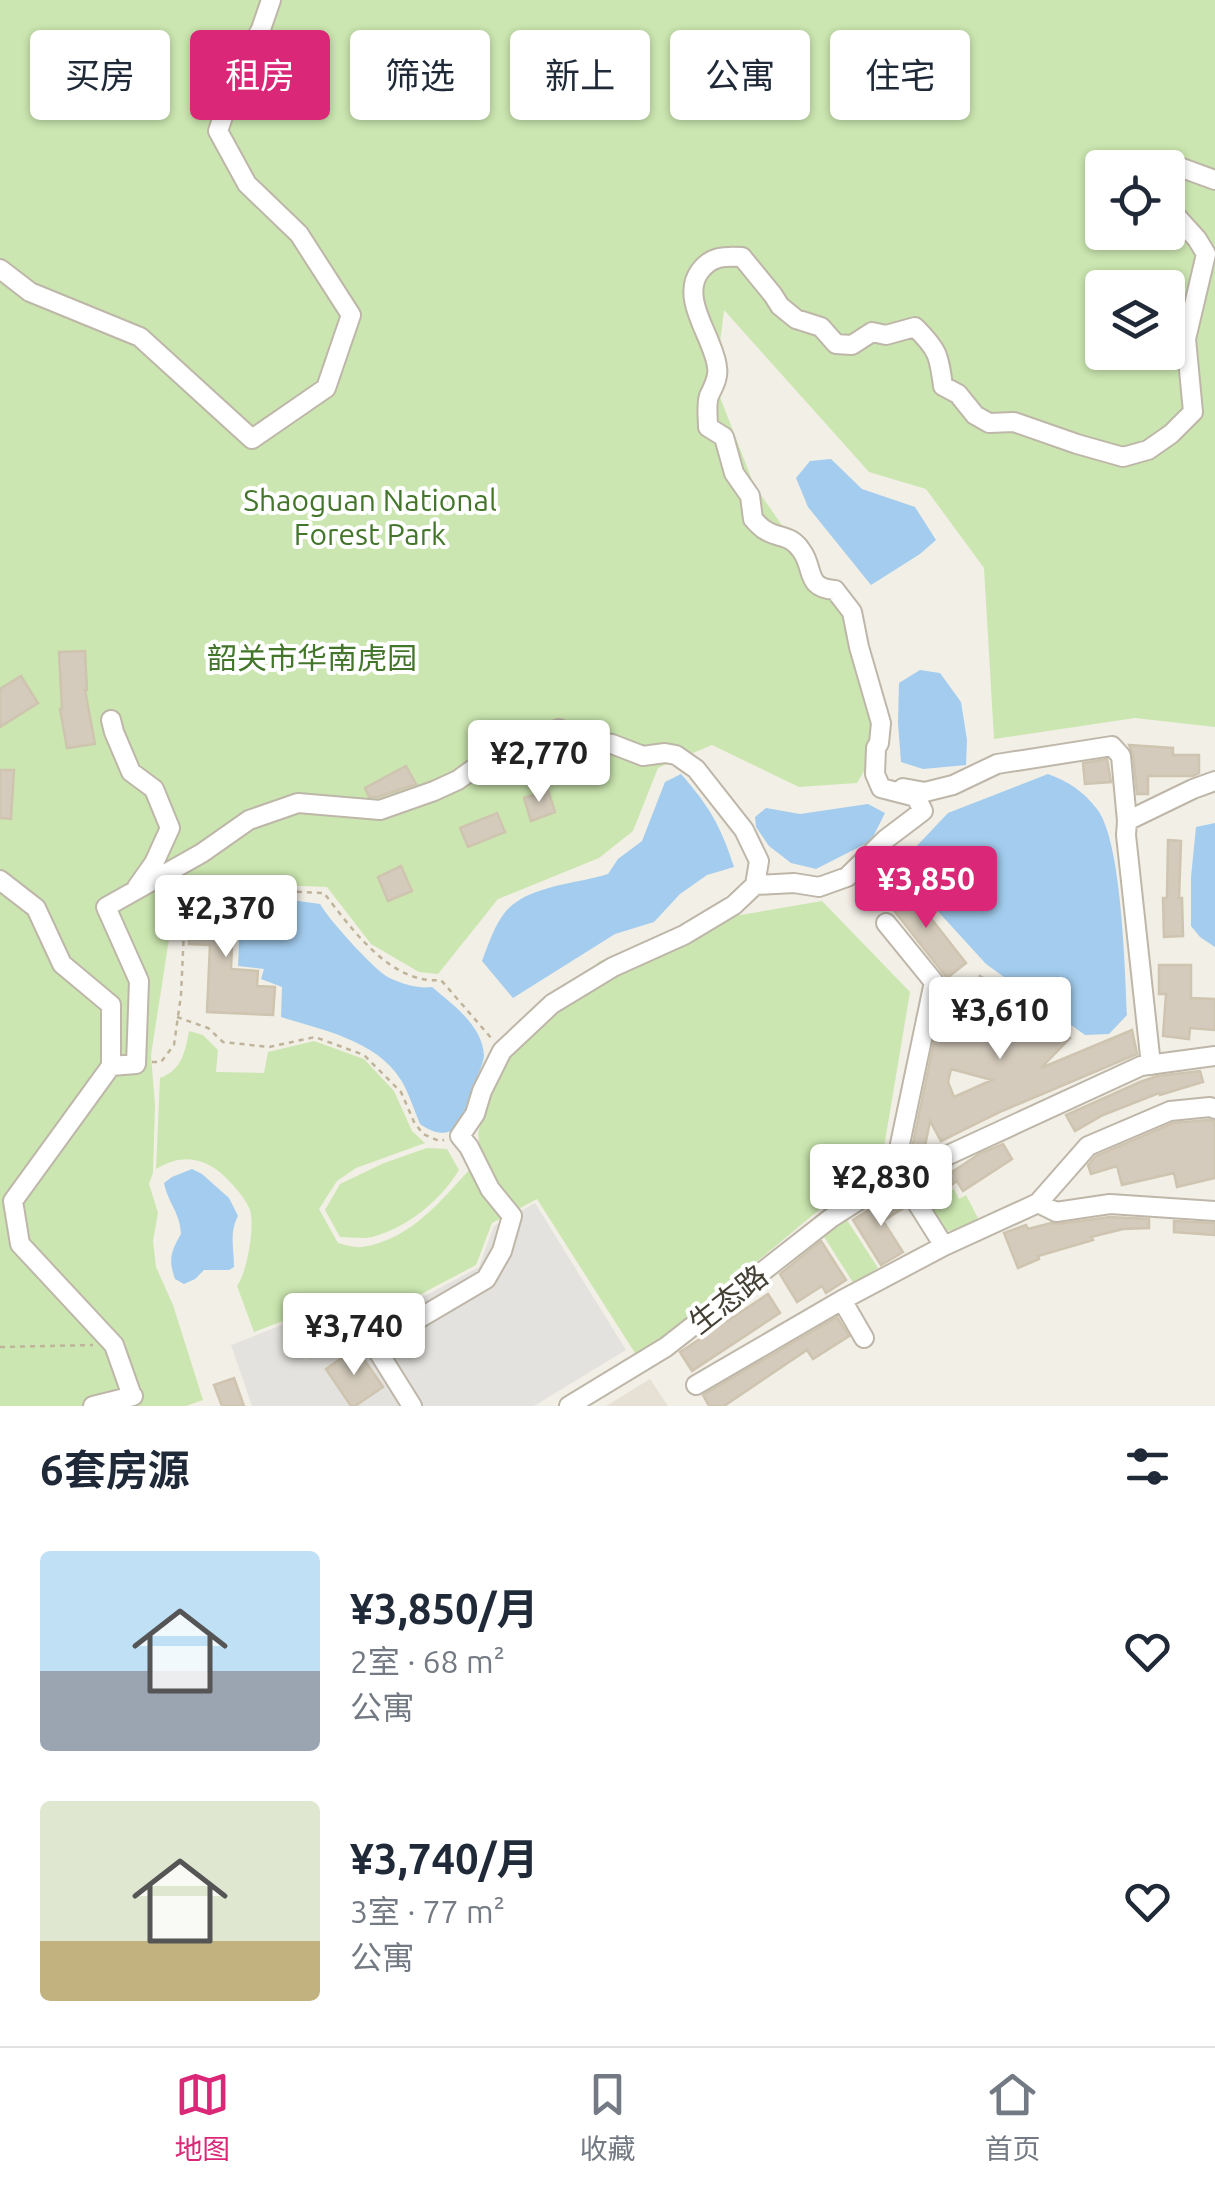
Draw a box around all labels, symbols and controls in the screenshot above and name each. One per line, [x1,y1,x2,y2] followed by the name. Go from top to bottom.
[30,30,170,120] chip: 买房
[190,30,330,120] chip: 租房
[350,30,490,120] chip: 筛选
[510,30,650,120] chip: 新上
[670,30,810,120] chip: 公寓
[830,30,970,120] chip: 住宅
[1085,150,1185,370] map controls
[1085,150,1185,250] button: locate
[1085,270,1185,370] button: layers
[243,483,497,551] park label: Shaoguan National Forest Park
[207,641,417,675] park label: 韶关市华南虎园
[458,720,620,805] pin: ¥2,770
[490,734,588,770] text: ¥2,770
[845,846,1007,931] pin: ¥3,850
[877,860,975,896] text: ¥3,850
[145,875,307,960] pin: ¥2,370
[177,889,275,925] text: ¥2,370
[919,977,1081,1062] pin: ¥3,610
[951,991,1049,1027] text: ¥3,610
[800,1144,962,1229] pin: ¥2,830
[832,1158,930,1194] text: ¥2,830
[682,1258,774,1340] street label: 生态路
[273,1293,435,1378] pin: ¥3,740
[305,1307,403,1343] text: ¥3,740
[1120,1439,1175,1494] icon: filters
[40,1446,190,1493] text: 6套房源
[350,1585,538,1632] text: ¥3,850/月
[120,1591,240,1711] icon: home
[1120,1624,1175,1679] icon: heart
[350,1643,505,1679] text: 2室 · 68 m²
[350,1689,414,1725] text: 公寓
[350,1835,538,1882] text: ¥3,740/月
[120,1841,240,1961] icon: home
[1120,1874,1175,1929] icon: heart
[350,1893,505,1929] text: 3室 · 77 m²
[350,1939,414,1975] text: 公寓
[174,2067,231,2167] tab: 地图
[579,2067,636,2167] tab: 收藏
[984,2067,1041,2167] tab: 首页

